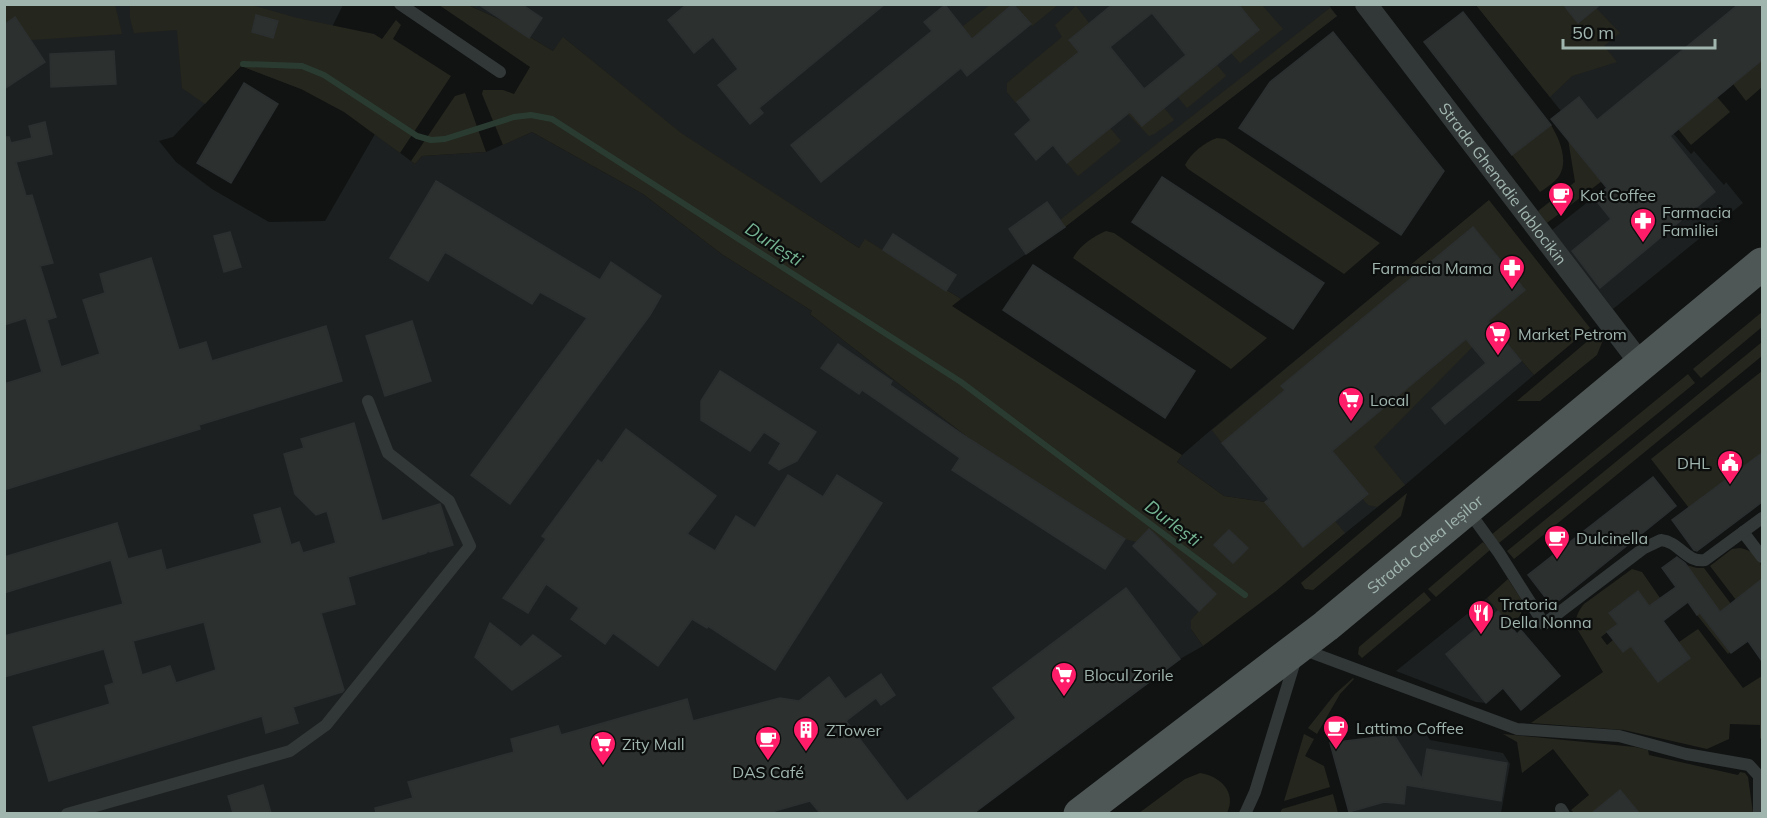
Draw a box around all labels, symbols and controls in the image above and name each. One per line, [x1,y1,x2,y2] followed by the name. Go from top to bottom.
[1563,12,1714,50] scale bar
[1572,21,1614,44] text: 50 m
[1435,98,1572,269] street label: Strada Ghenadie Iablocikin
[1546,180,1576,218] cafe icon: Kot Coffee
[1580,185,1656,205] place label: Kot Coffee
[1662,202,1731,240] place label: Farmacia Familiei
[1628,206,1658,244] pharmacy icon: Farmacia Familiei
[741,217,808,271] water label: Durlești
[1497,253,1527,291] pharmacy icon: Farmacia Mama
[1372,258,1492,278] place label: Farmacia Mama
[1483,319,1513,357] supermarket icon: Market Petrom
[1518,324,1627,344] place label: Market Petrom
[1336,385,1366,423] supermarket icon: Local
[1370,390,1409,410] place label: Local
[1715,448,1745,486] public building icon: DHL
[1677,453,1710,473] place label: DHL
[1363,490,1487,598] street label: Strada Calea Ieșilor
[1141,495,1206,552] water label: Durlești
[1542,523,1572,561] cafe icon: Dulcinella
[1576,528,1648,548] place label: Dulcinella
[1500,594,1592,632] place label: Tratoria Della Nonna
[1466,598,1496,636] restaurant icon: Tratoria Della Nonna
[1049,660,1079,698] supermarket icon: Blocul Zorile
[1084,665,1174,685] place label: Blocul Zorile
[1321,713,1351,751] cafe icon: Lattimo Coffee
[791,715,821,753] building icon: ZTower
[1356,718,1464,738] place label: Lattimo Coffee
[826,720,881,740] place label: ZTower
[753,724,783,762] cafe icon: DAS Café
[588,729,618,767] supermarket icon: Zity Mall
[622,734,685,754] place label: Zity Mall
[732,762,804,782] place label: DAS Café

